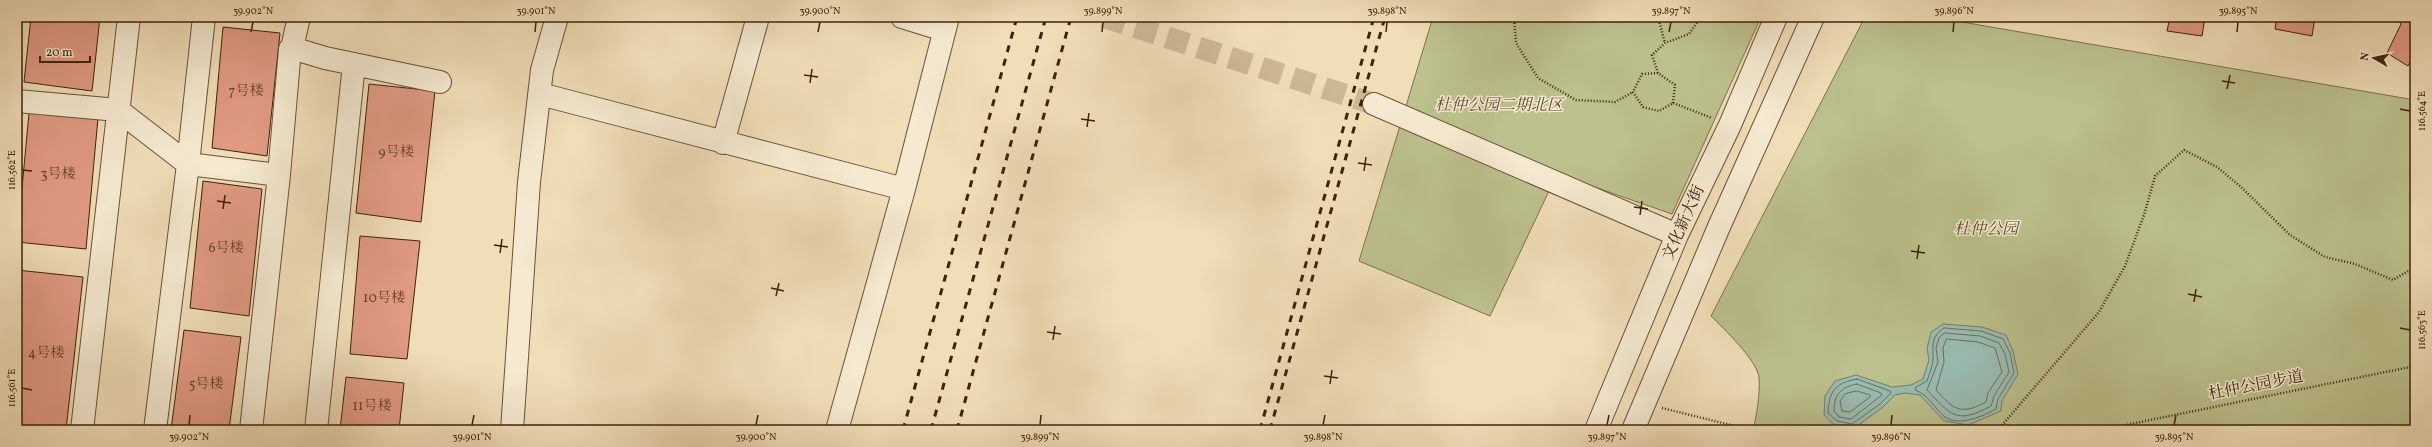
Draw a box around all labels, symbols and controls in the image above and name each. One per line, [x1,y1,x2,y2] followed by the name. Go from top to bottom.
[233,4,274,18] text: 39.902°N
[517,4,556,18] text: 39.901°N
[799,4,841,18] text: 39.900°N
[1084,4,1123,18] text: 39.899°N
[1368,4,1407,18] text: 39.898°N
[1652,4,1691,18] text: 39.897°N
[1934,4,1974,18] text: 39.896°N
[2219,4,2258,18] text: 39.895°N
[40,38,90,64] scale bar
[2354,38,2394,78] north arrow
[46,45,73,61] text: 20 m
[2358,52,2374,62] text: N
[229,82,263,101] house number: 7号楼
[2415,91,2429,131] text: 116.564°E
[1435,95,1565,117] park label: 杜仲公园二期北区
[378,143,414,162] house number: 9号楼
[5,150,19,190] text: 116.562°E
[40,165,76,184] house number: 3号楼
[1658,182,1710,264] street label: 文化新大街
[1954,219,2021,241] park label: 杜仲公园
[208,239,244,258] house number: 6号楼
[363,289,405,308] house number: 10号楼
[2415,310,2429,350] text: 116.563°E
[28,344,64,363] house number: 4号楼
[2207,366,2305,406] street label: 杜仲公园步道
[5,369,19,407] text: 116.561°E
[189,375,223,394] house number: 5号楼
[353,397,391,416] house number: 11号楼
[169,430,210,444] text: 39.902°N
[453,430,492,444] text: 39.901°N
[735,430,777,444] text: 39.900°N
[1021,430,1060,444] text: 39.899°N
[1304,430,1343,444] text: 39.898°N
[1588,430,1627,444] text: 39.897°N
[1871,430,1911,444] text: 39.896°N
[2155,430,2194,444] text: 39.895°N

